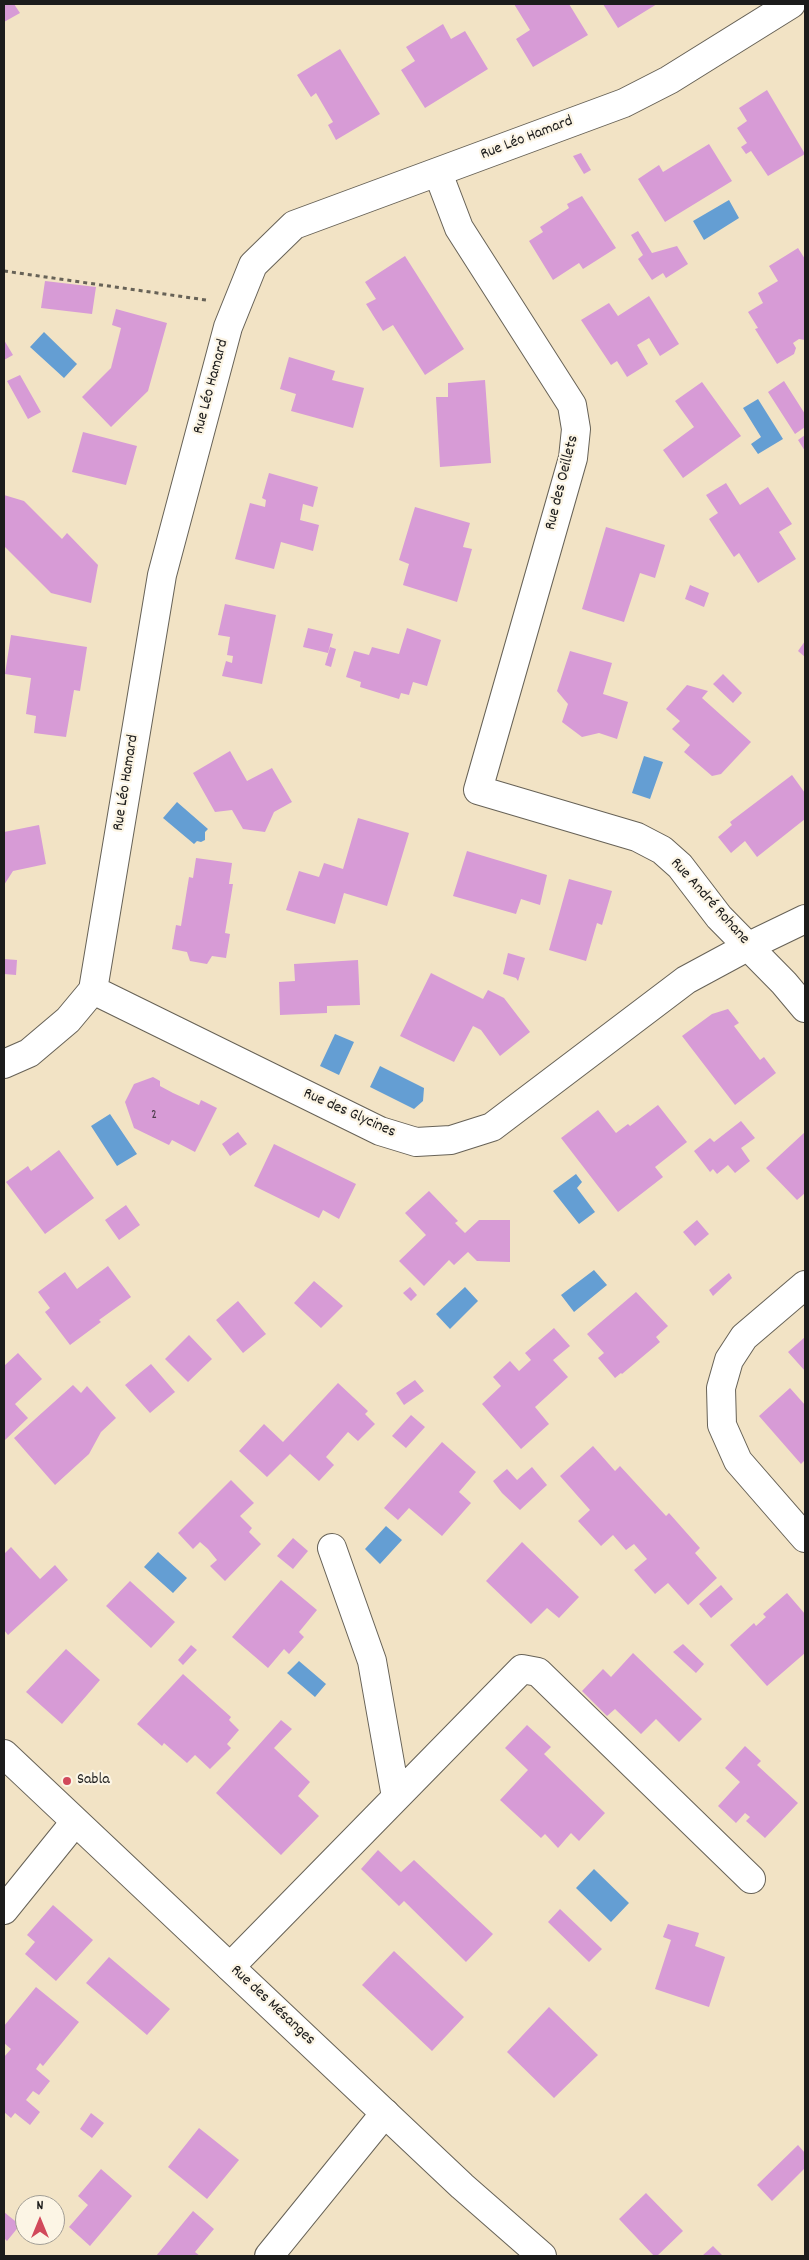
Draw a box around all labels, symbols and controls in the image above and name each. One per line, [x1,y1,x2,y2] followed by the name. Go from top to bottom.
[478,113,576,165] street label: Rue Léo Hamard
[190,338,234,436] street label: Rue Léo Hamard
[542,434,584,532] street label: Rue des Oeillets
[110,733,144,833] street label: Rue Léo Hamard
[665,855,753,949] street label: Rue André Rohane
[300,1085,398,1143] street label: Rue des Glycines
[151,1108,157,1124] house number: 2
[77,1771,110,1791] place label: Sabla
[61,1775,73,1787] marker: Sabla
[226,1962,318,2050] street label: Rue des Mésanges
[15,2195,65,2245] north arrow
[37,2196,43,2216] text: N

